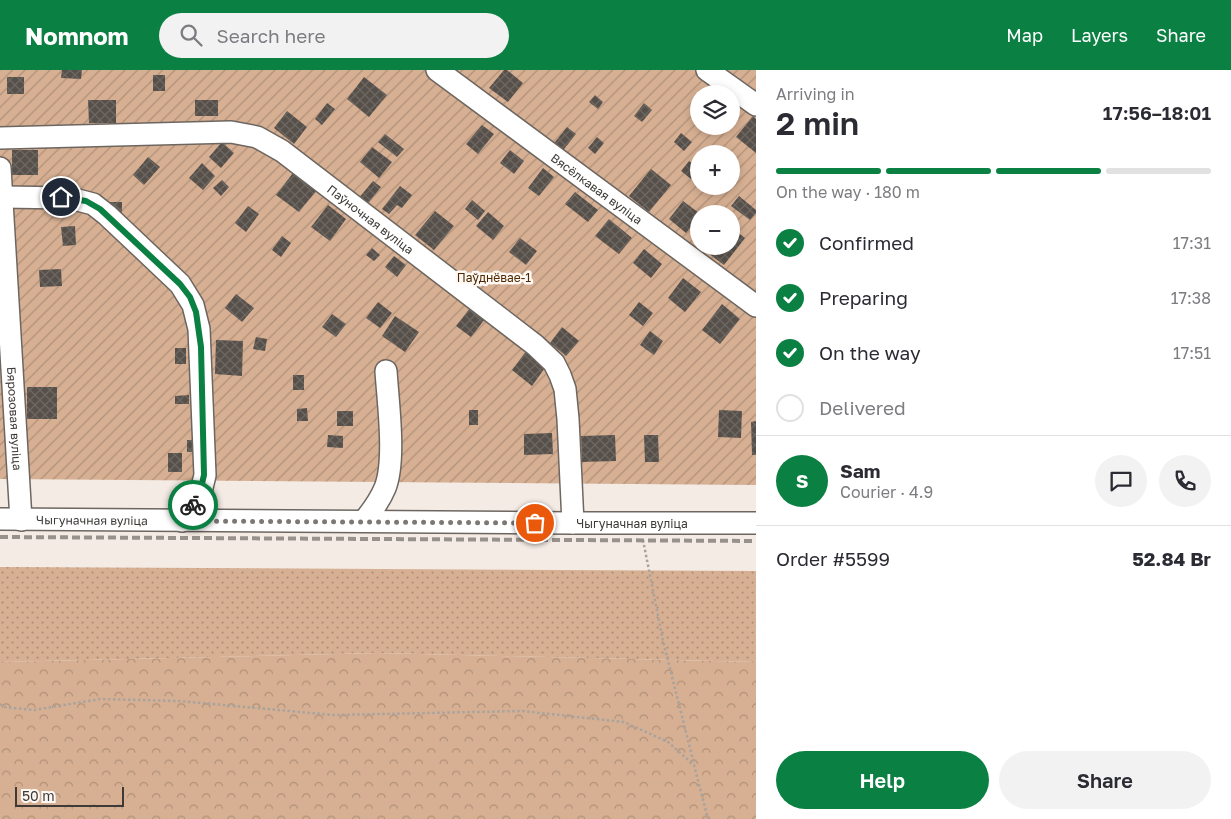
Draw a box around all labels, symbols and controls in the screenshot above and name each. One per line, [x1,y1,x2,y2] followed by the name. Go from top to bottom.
[159,13,509,58] search box
[25,21,129,50] text: Nomnom
[177,21,205,49] icon: search
[217,24,325,47] text: Search here
[1006,24,1043,46] text: Map
[1071,24,1128,46] text: Layers
[1156,24,1206,46] text: Share
[776,84,855,104] text: Arriving in
[690,85,740,255] map controls
[690,85,740,135] button: layers
[1103,101,1211,124] text: 17:56–18:01
[776,104,859,142] text: 2 min
[690,145,740,195] button: +
[548,150,646,227] street label: Вясёлкавая вуліца
[40,176,82,218] pin
[324,181,417,257] street label: Паўночная вуліца
[776,182,920,202] text: On the way · 180 m
[47,183,75,211] icon: home
[690,205,740,255] button: −
[776,229,804,257] icon: check
[819,231,914,254] text: Confirmed
[1173,233,1211,253] text: 17:31
[457,270,531,285] park label: Паўднёвае-1
[776,284,804,312] icon: check
[819,286,908,309] text: Preparing
[1171,288,1211,308] text: 17:38
[776,339,804,367] icon: check
[819,341,921,364] text: On the way
[1173,343,1211,363] text: 17:51
[4,366,26,471] street label: Бярозовая вуліца
[819,396,906,419] text: Delivered
[1095,455,1147,507] button: chat
[1159,455,1211,507] button: phone
[840,459,880,482] text: Sam
[796,469,808,492] text: S
[168,480,218,530] courier
[840,482,933,502] text: Courier · 4.9
[179,491,207,519] icon: bike
[514,502,556,544] pin
[521,509,549,537] icon: bag
[36,512,148,528] street label: Чыгуначная вуліца
[576,516,688,531] street label: Чыгуначная вуліца
[776,547,890,570] text: Order #5599
[1132,547,1211,570] text: 52.84 Br
[776,751,989,809] button: Help
[999,751,1211,809] button: Share
[15,784,124,807] scale bar
[22,787,55,804] text: 50 m

